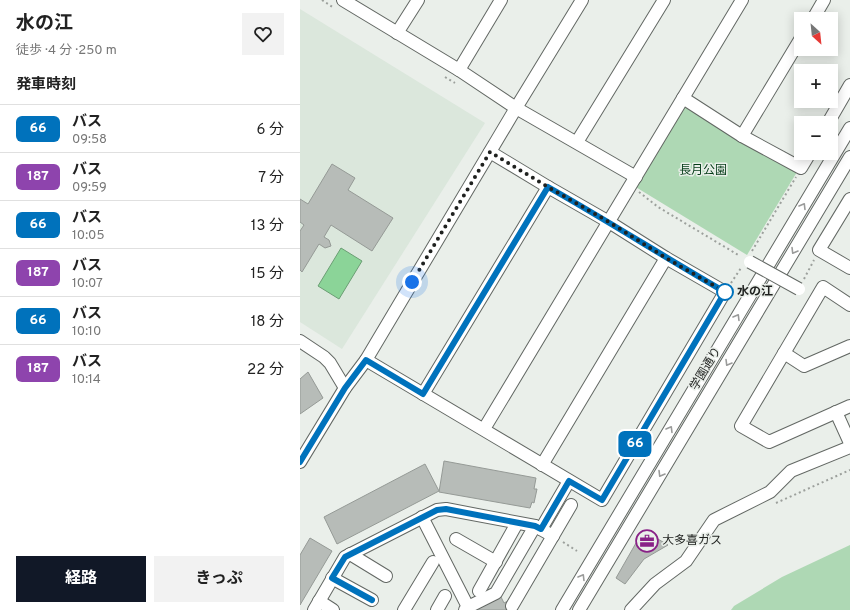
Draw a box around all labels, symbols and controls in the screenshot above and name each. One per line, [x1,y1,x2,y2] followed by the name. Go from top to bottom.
[16,12,73,36] text: 水の江
[794,12,838,56] north arrow
[794,12,838,160] map controls
[242,13,284,55] button: heart
[16,43,117,59] text: 徒歩 · 4 分 · 250 m
[794,64,838,108] button: +
[16,76,76,95] text: 発車時刻
[72,113,102,132] text: バス
[794,116,838,160] button: −
[29,120,47,137] text: 66
[257,121,284,140] text: 6 分
[72,132,107,148] text: 09:58
[72,161,102,180] text: バス
[679,163,727,179] park label: 長月公園
[27,168,49,185] text: 187
[258,169,284,188] text: 7 分
[72,180,107,196] text: 09:59
[799,203,806,210] one-way arrow
[72,209,102,228] text: バス
[29,216,47,233] text: 66
[251,217,284,236] text: 13 分
[72,228,105,244] text: 10:05
[792,247,799,254] one-way arrow
[72,257,102,276] text: バス
[27,264,49,281] text: 187
[251,265,284,284] text: 15 分
[402,272,422,292] your location
[72,276,103,292] text: 10:07
[716,283,734,301] marker: 水の江
[737,284,773,300] place label: 水の江
[72,305,102,324] text: バス
[29,312,47,329] text: 66
[251,313,284,332] text: 18 分
[732,314,739,321] one-way arrow
[72,324,101,340] text: 10:10
[687,344,725,394] street label: 学園通り
[72,353,102,372] text: バス
[725,359,733,366] one-way arrow
[27,360,49,377] text: 187
[247,361,284,380] text: 22 分
[72,372,101,388] text: 10:14
[666,426,673,433] one-way arrow
[617,431,653,457] line badge: 66
[626,435,644,452] text: 66
[658,470,666,477] one-way arrow
[634,528,660,554] office icon: 大多喜ガス
[662,533,722,549] place label: 大多喜ガス
[16,556,146,602] button: 経路
[154,556,284,602] button: きっぷ
[578,574,585,581] one-way arrow

